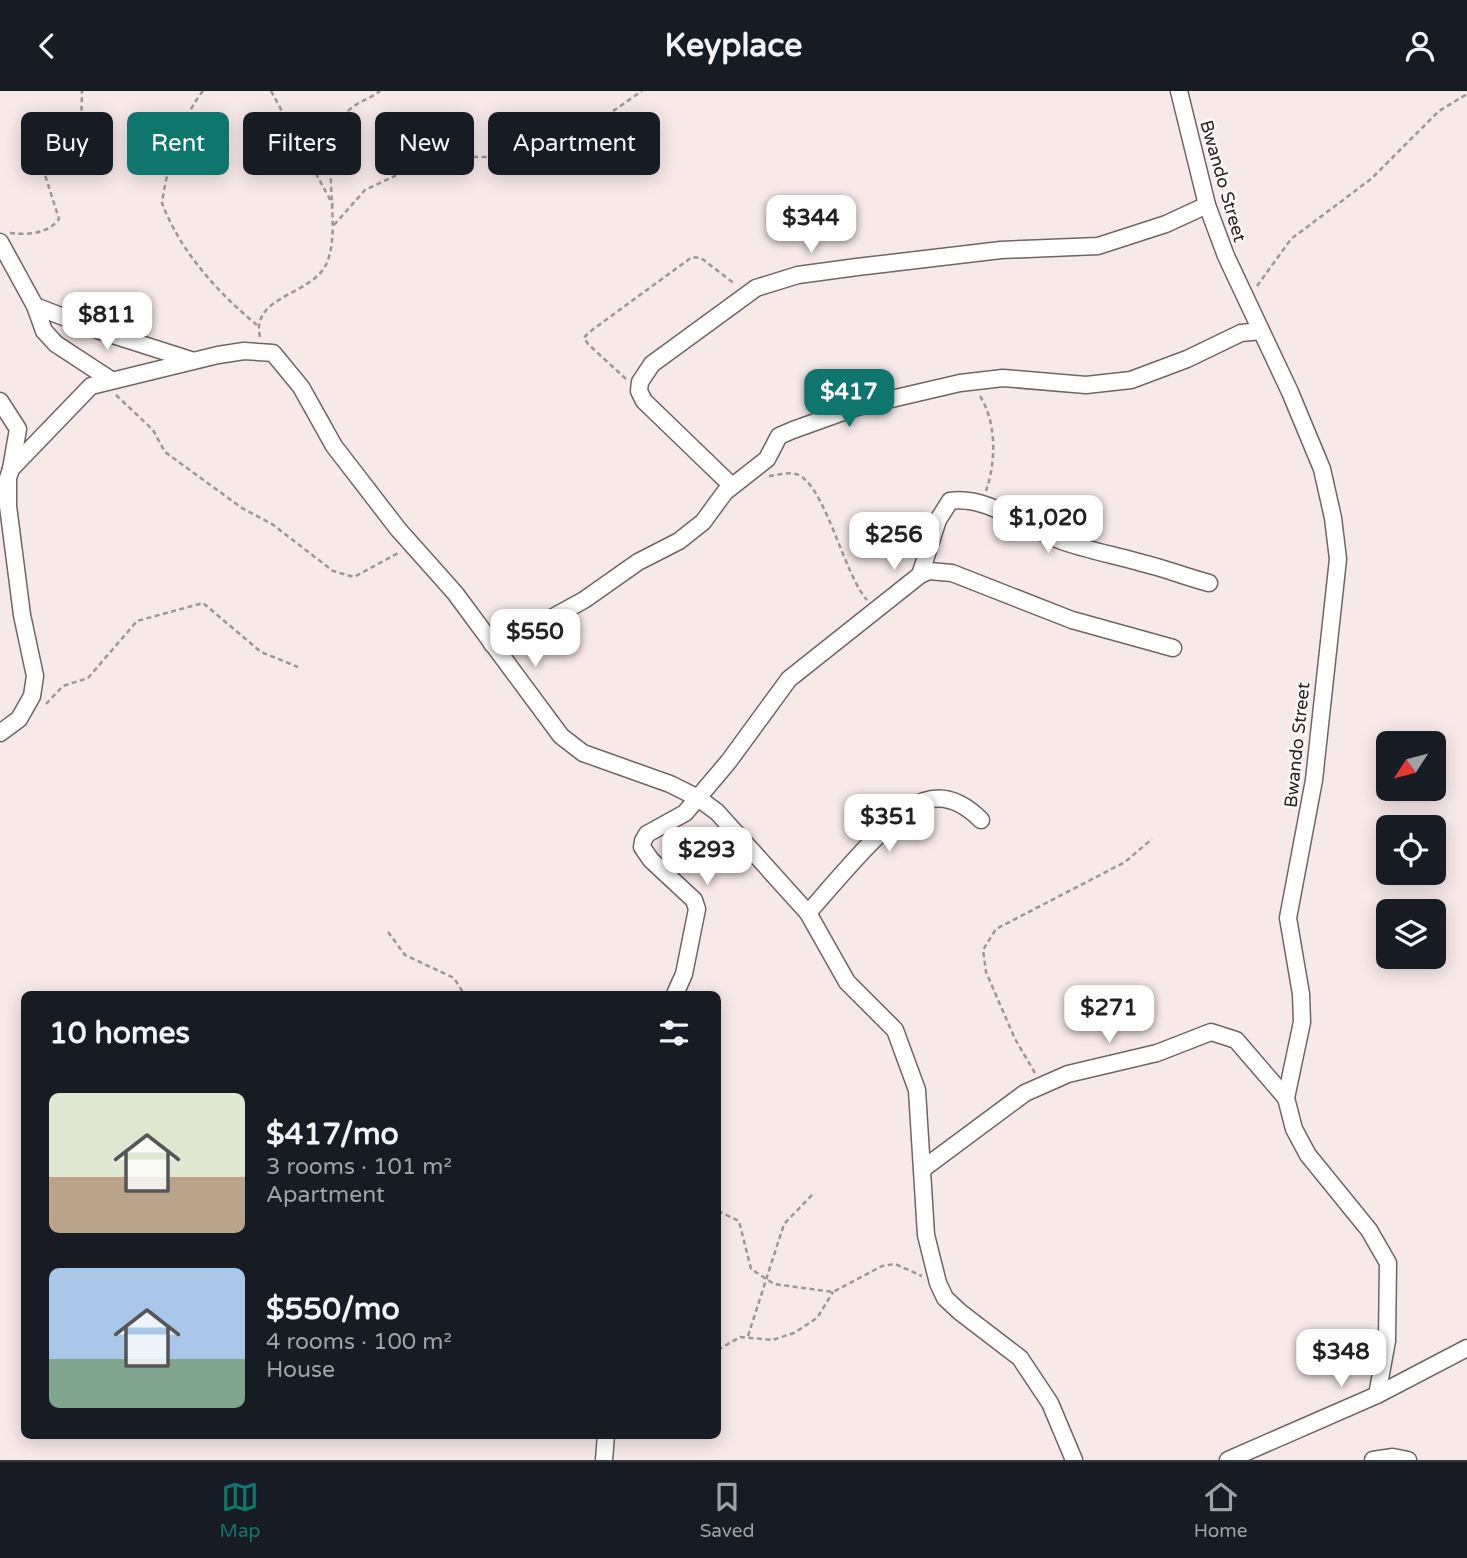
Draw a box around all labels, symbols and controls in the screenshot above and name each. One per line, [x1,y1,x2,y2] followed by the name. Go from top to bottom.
[28,27,66,65] icon: back
[665,27,802,65] text: Keyplace
[1401,27,1439,65] icon: person
[21,112,113,175] chip: Buy
[127,112,229,175] chip: Rent
[243,112,361,175] chip: Filters
[375,112,474,175] chip: New
[488,112,660,175] chip: Apartment
[1195,117,1251,245] street label: Bwando Street
[770,195,852,255] pin: $344
[782,204,840,232] text: $344
[66,293,148,352] pin: $811
[78,301,136,329] text: $811
[808,369,890,429] pin: $417
[820,378,878,406] text: $417
[991,496,1105,555] pin: $1,020
[1009,504,1087,532] text: $1,020
[853,512,935,572] pin: $256
[865,521,923,549] text: $256
[494,609,576,669] pin: $550
[506,618,564,646] text: $550
[1279,681,1315,809] street label: Bwando Street
[1376,731,1446,801] north arrow
[1376,731,1446,969] map controls
[848,795,930,854] pin: $351
[860,803,918,831] text: $351
[1376,815,1446,885] button: locate
[666,827,748,887] pin: $293
[678,836,736,864] text: $293
[1376,899,1446,969] button: layers
[1068,985,1150,1045] pin: $271
[1080,994,1138,1022] text: $271
[655,1014,693,1052] icon: filters
[49,1015,190,1052] text: 10 homes
[266,1116,399,1153] text: $417/mo
[105,1121,189,1205] icon: home
[266,1153,452,1181] text: 3 rooms · 101 m²
[266,1181,385,1209] text: Apartment
[266,1291,400,1328] text: $550/mo
[105,1296,189,1380] icon: home
[266,1328,452,1356] text: 4 rooms · 100 m²
[1300,1329,1382,1389] pin: $348
[1312,1338,1370,1366] text: $348
[266,1356,335,1384] text: House
[220,1478,261,1542] tab: Map
[700,1478,755,1542] tab: Saved
[1194,1478,1247,1542] tab: Home

